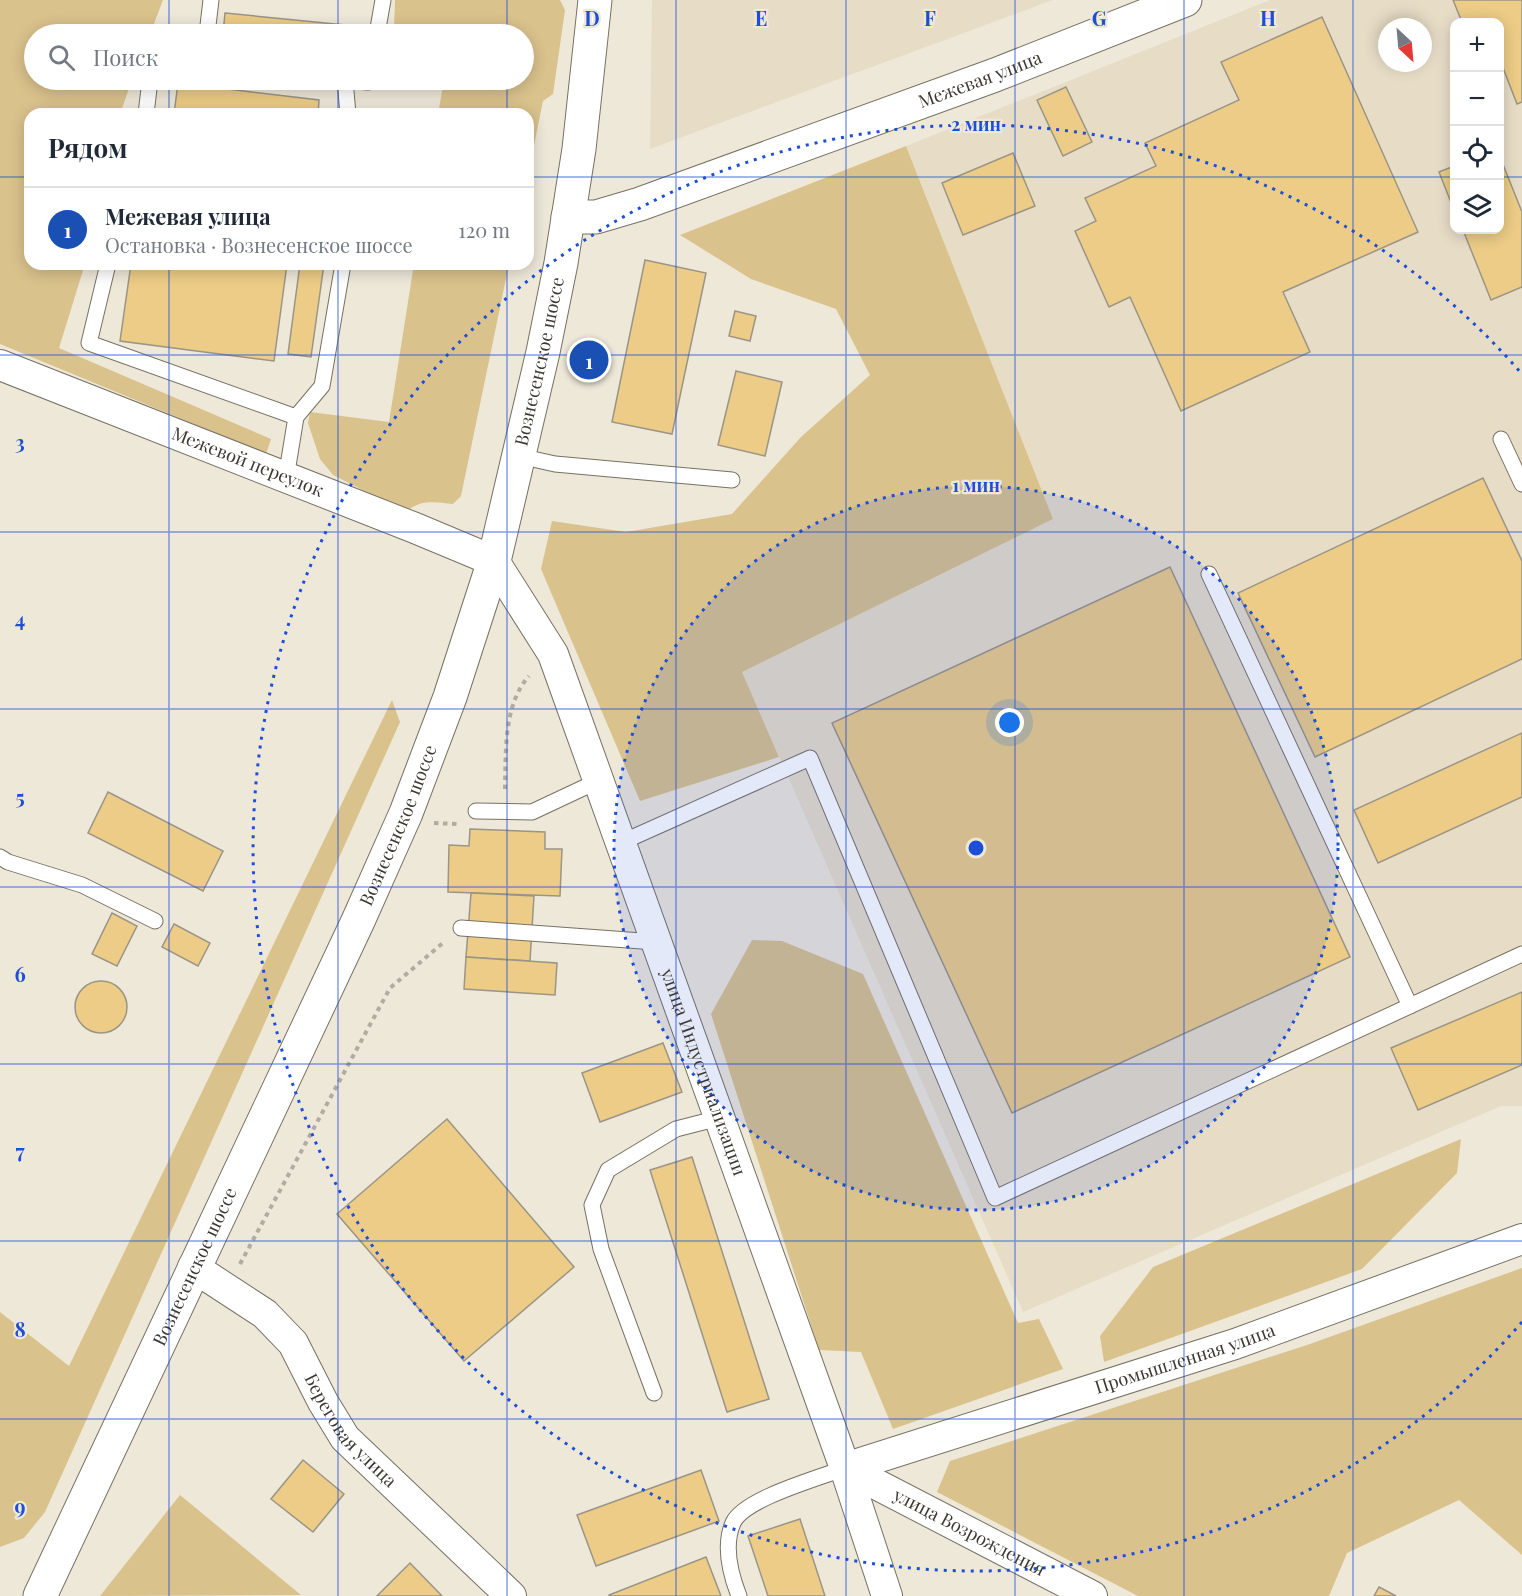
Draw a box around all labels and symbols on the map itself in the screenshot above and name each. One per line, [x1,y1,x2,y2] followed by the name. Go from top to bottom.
[584,4,600,31] text: D
[755,4,767,31] text: E
[924,4,936,31] text: F
[1092,4,1107,31] text: G
[1260,4,1276,31] text: H
[1378,18,1432,72] north arrow
[915,45,1045,113] street label: Межевая улица
[951,112,1002,136] text: 2 мин
[508,275,569,448] street label: Вознесенское шоссе
[570,338,608,382] pin: 1
[169,421,327,502] street label: Межевой переулок
[15,428,25,455] text: 3
[952,473,1000,497] text: 1 мин
[15,605,25,632] text: 4
[995,708,1024,737] your location
[353,741,442,909] street label: Вознесенское шоссе
[15,783,25,810] text: 5
[966,838,986,858] centre of rings
[14,960,26,987] text: 6
[656,964,752,1179] street label: улица Индустриализации
[15,1137,25,1164] text: 7
[147,1183,242,1349] street label: Вознесенское шоссе
[14,1315,26,1342] text: 8
[1091,1317,1278,1399] street label: Промышленная улица
[300,1369,402,1492] street label: Береговая улица
[889,1482,1050,1581] street label: улица Возрождения
[14,1492,26,1519] text: 9

